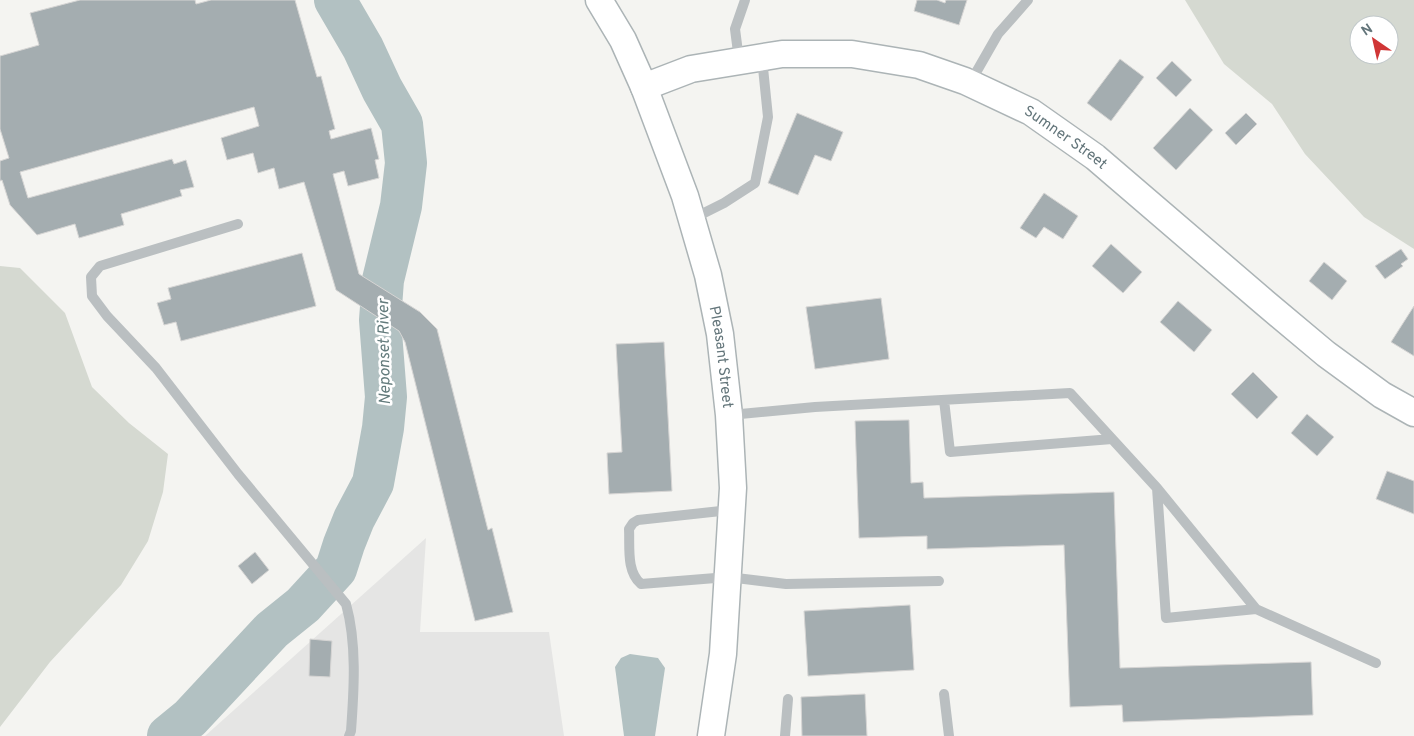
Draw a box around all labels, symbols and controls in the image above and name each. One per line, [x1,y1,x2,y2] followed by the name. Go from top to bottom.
[1349,15,1399,65] north arrow
[1359,21,1376,40] text: N
[1021,102,1111,174] street label: Sumner Street
[374,297,396,405] water label: Neponset River
[704,304,736,409] street label: Pleasant Street

